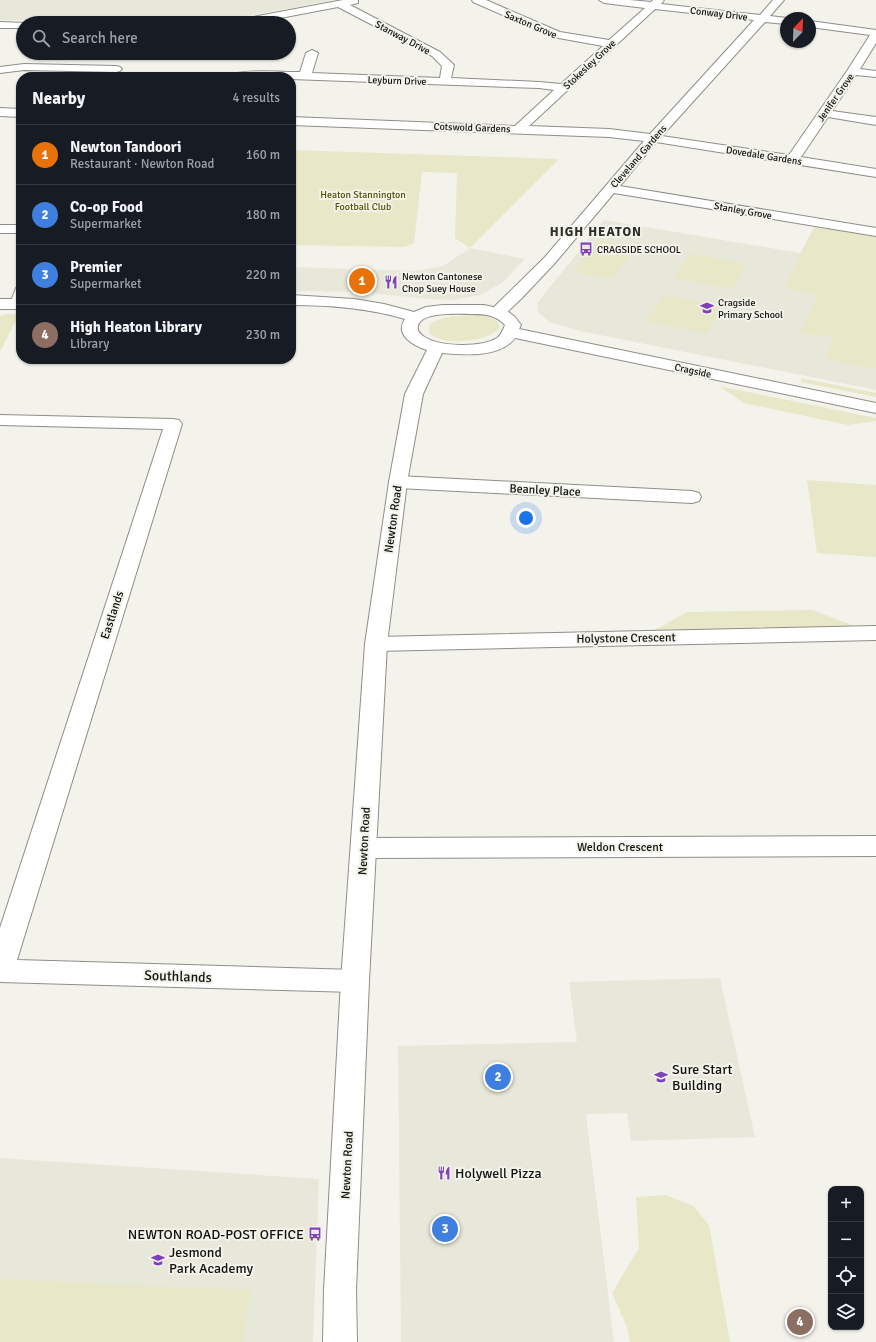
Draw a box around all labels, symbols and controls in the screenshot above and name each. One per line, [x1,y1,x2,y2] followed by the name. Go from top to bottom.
[689,5,748,23] street label: Conway Drive
[503,8,559,41] street label: Saxton Grove
[780,12,816,48] north arrow
[16,16,296,60] search box
[373,18,432,57] street label: Stanway Drive
[30,27,52,49] icon: search
[62,29,138,47] text: Search here
[561,37,618,92] street label: Stokesley Grove
[815,71,857,124] street label: Jenifer Grove
[367,74,427,88] street label: Leyburn Drive
[32,88,85,109] text: Nearby
[232,90,280,106] text: 4 results
[433,121,511,135] street label: Cotswold Gardens
[608,122,670,191] street label: Cleveland Gardens
[70,138,181,156] text: Newton Tandoori
[725,144,803,168] street label: Dovedale Gardens
[41,147,49,163] text: 1
[246,147,280,163] text: 160 m
[70,156,214,172] text: Restaurant · Newton Road
[320,189,406,213] park label: Heaton Stannington Football Club
[70,198,143,216] text: Co-op Food
[713,200,773,222] street label: Stanley Grove
[41,207,49,223] text: 2
[246,207,280,223] text: 180 m
[70,216,142,232] text: Supermarket
[550,224,642,240] district label: HIGH HEATON
[578,241,594,257] bus stop icon: CRAGSIDE SCHOOL
[597,244,681,256] place label: CRAGSIDE SCHOOL
[70,258,122,276] text: Premier
[349,266,375,296] pin: 1
[41,267,49,283] text: 3
[246,267,280,283] text: 220 m
[402,271,482,295] place label: Newton Cantonese Chop Suey House
[383,274,399,290] restaurant icon: Newton Cantonese Chop Suey House
[70,276,142,292] text: Supermarket
[718,297,783,321] place label: Cragside Primary School
[699,300,715,316] school or university icon: Cragside Primary School
[70,318,202,336] text: High Heaton Library
[41,327,49,343] text: 4
[246,327,280,343] text: 230 m
[70,336,109,352] text: Library
[673,361,712,381] street label: Cragside
[509,481,581,500] street label: Beanley Place
[381,484,406,554] street label: Newton Road
[516,508,536,528] your location
[98,589,127,641] street label: Eastlands
[576,630,676,647] street label: Holystone Crescent
[355,807,374,875] street label: Newton Road
[577,840,663,855] street label: Weldon Crescent
[144,967,212,986] street label: Southlands
[672,1061,733,1094] place label: Sure Start Building
[485,1062,511,1092] pin: 2
[653,1069,669,1085] school or university icon: Sure Start Building
[338,1131,357,1199] street label: Newton Road
[436,1165,452,1181] restaurant icon: Holywell Pizza
[455,1165,542,1182] place label: Holywell Pizza
[828,1186,864,1330] map controls
[828,1186,864,1222] button: +
[432,1214,458,1244] pin: 3
[828,1222,864,1258] button: −
[128,1226,304,1243] place label: NEWTON ROAD-POST OFFICE
[307,1226,323,1242] bus stop icon: NEWTON ROAD-POST OFFICE
[169,1244,253,1277] place label: Jesmond Park Academy
[150,1252,166,1268] school or university icon: Jesmond Park Academy
[828,1258,864,1294] button: locate
[828,1294,864,1330] button: layers
[787,1307,813,1337] pin: 4

